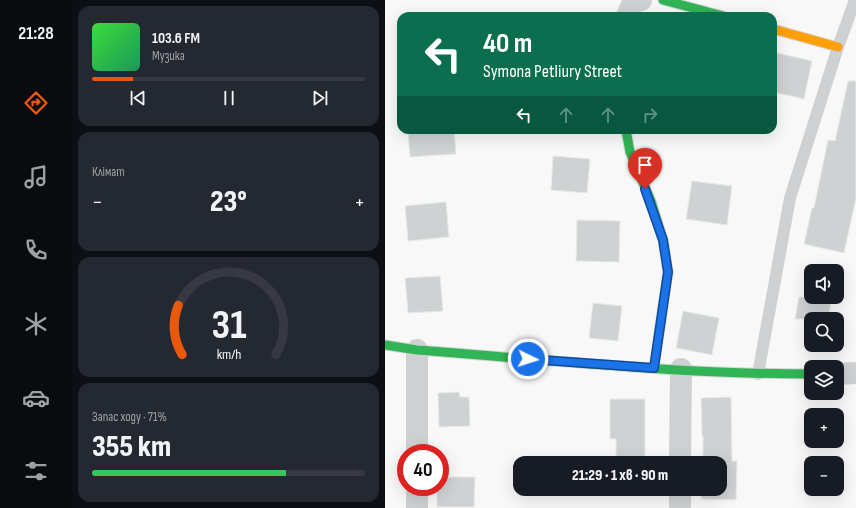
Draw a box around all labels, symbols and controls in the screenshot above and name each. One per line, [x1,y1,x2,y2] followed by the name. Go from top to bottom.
[18,23,54,44] text: 21:28
[483,27,532,60] text: 40 m
[417,28,469,80] icon: left
[152,29,200,48] text: 103.6 FM
[152,48,185,64] text: Музика
[483,61,622,82] text: Symona Petliury Street
[127,87,149,109] icon: previous
[218,87,240,109] icon: pause
[309,87,331,109] icon: next
[22,89,50,117] icon: directions
[513,104,535,126] icon: left
[555,104,577,126] icon: ahead
[597,104,619,126] icon: ahead
[639,104,661,126] icon: right
[628,148,662,189] pin
[634,154,656,176] icon: arrive
[22,163,50,191] icon: music
[92,164,125,180] text: Клімат
[210,184,247,220] text: 23°
[92,189,103,216] text: −
[354,189,365,216] text: +
[22,236,50,264] icon: phone
[804,264,844,496] map controls
[804,264,844,304] button: sound
[211,301,246,350] text: 31
[22,310,50,338] icon: climate
[804,312,844,352] button: search
[507,338,549,380] position arrow
[216,345,241,362] text: km/h
[804,360,844,400] button: layers
[22,384,50,412] icon: car
[804,408,844,448] button: +
[92,409,167,425] text: Запас ходу · 71%
[92,429,171,465] text: 355 km
[397,444,449,496] speed limit sign: 40
[804,456,844,496] button: −
[22,457,50,485] icon: filters
[572,466,668,485] text: 21:29 · 1 хв · 90 m

